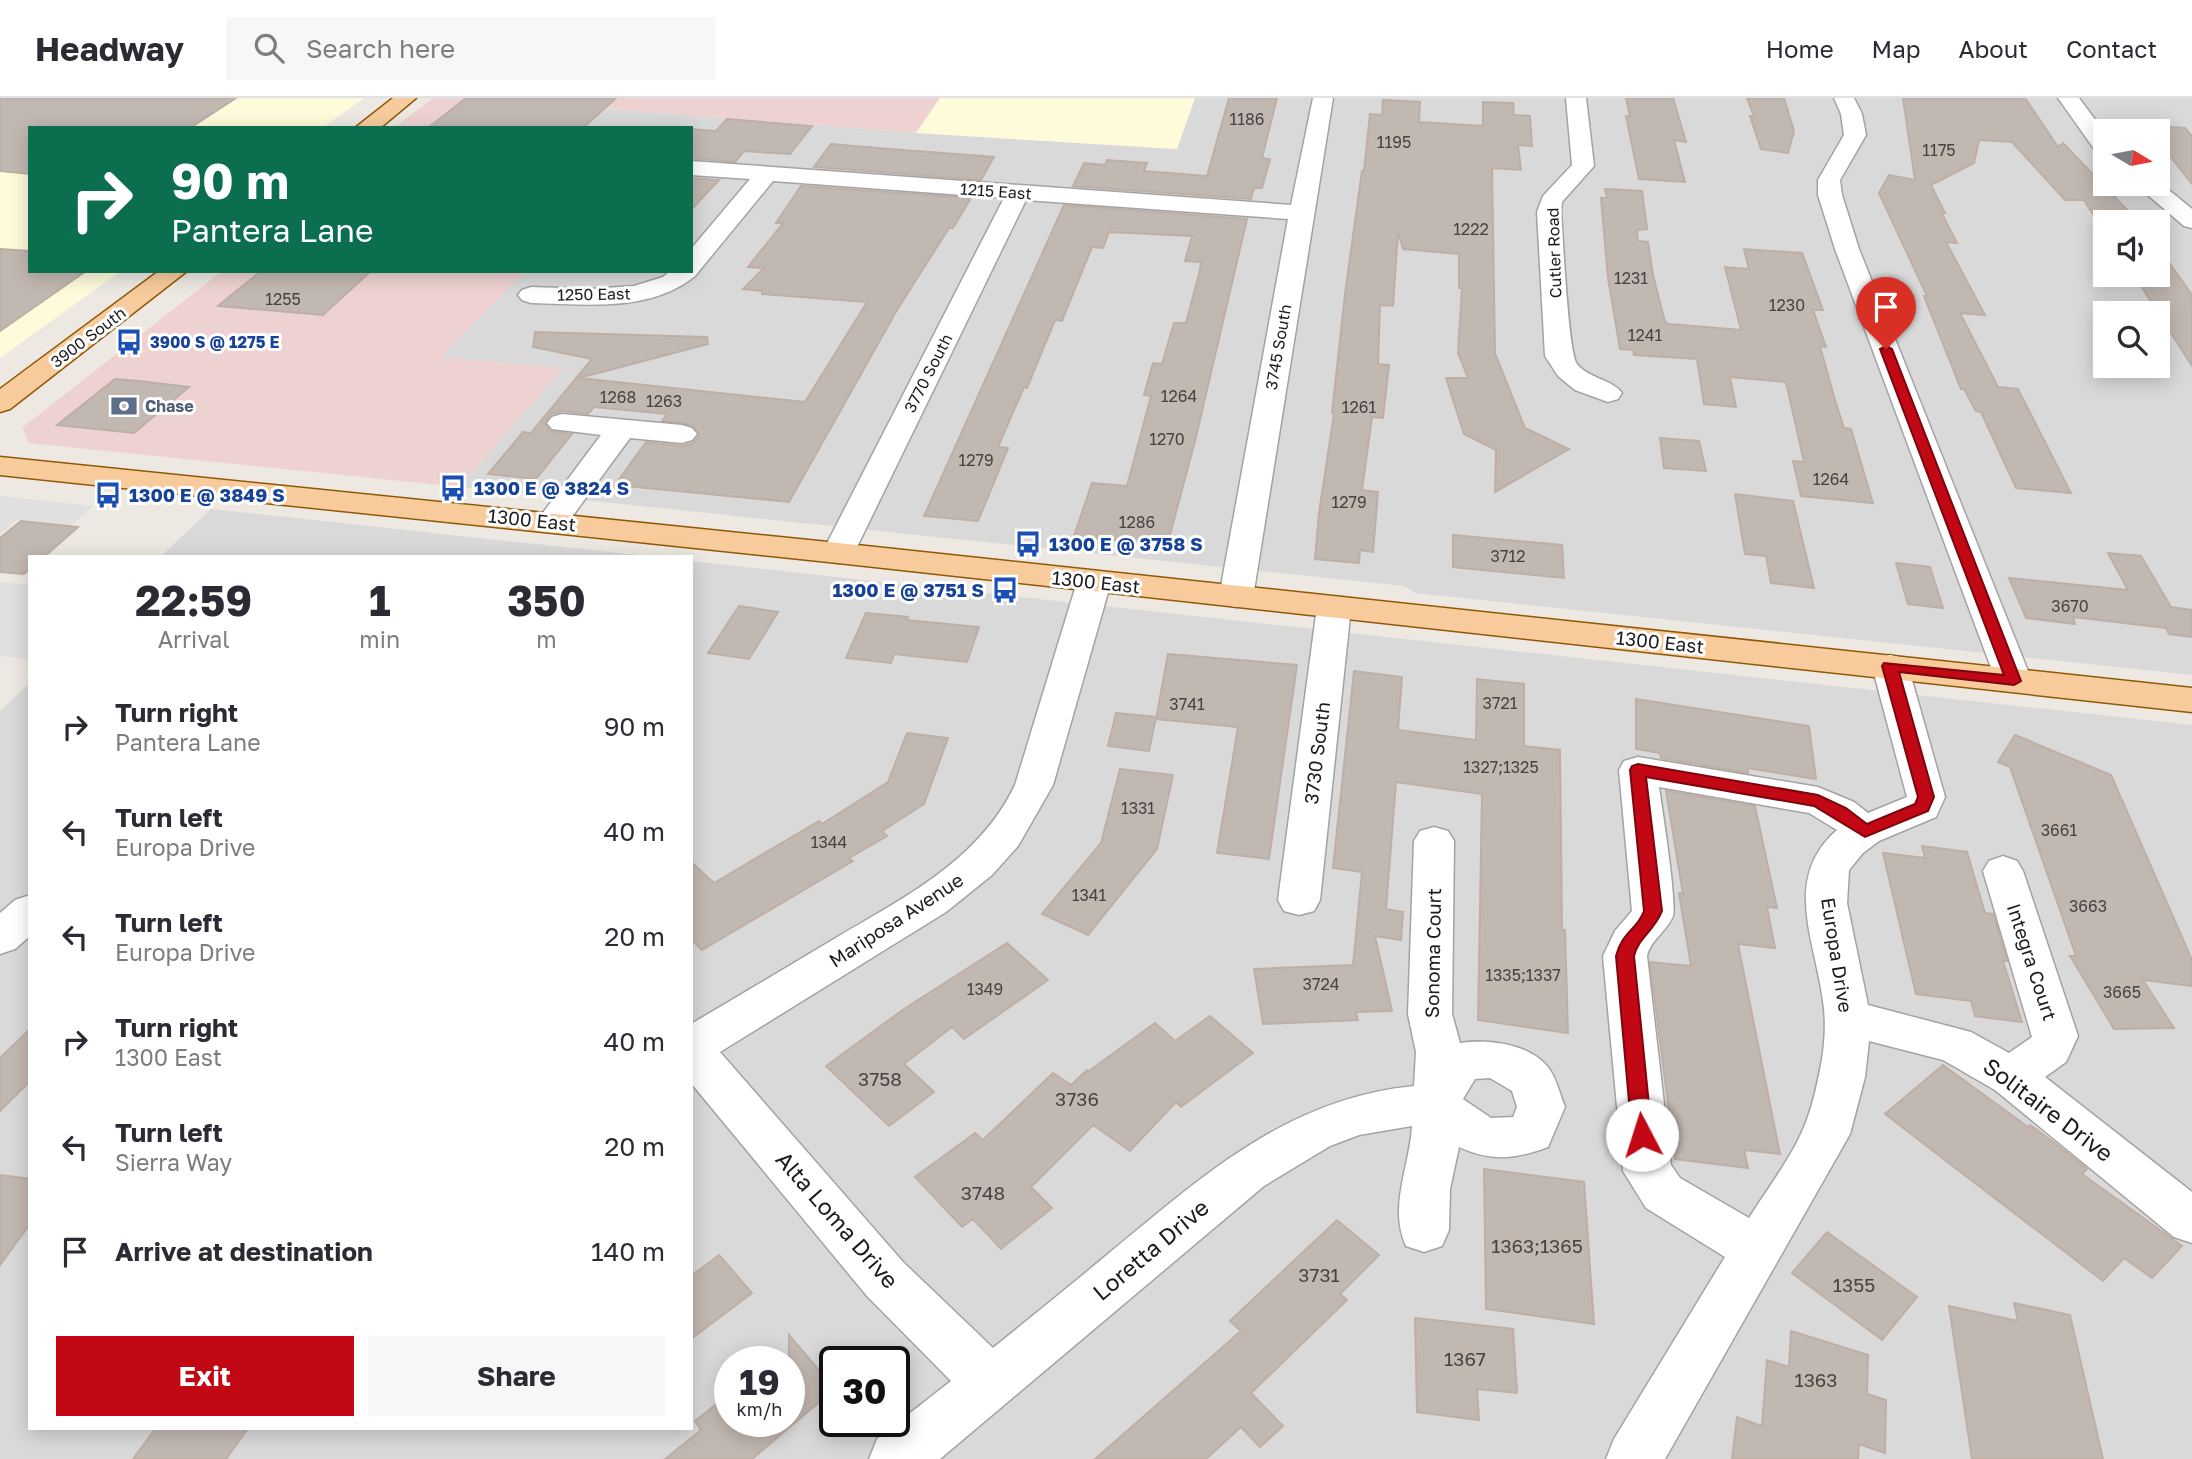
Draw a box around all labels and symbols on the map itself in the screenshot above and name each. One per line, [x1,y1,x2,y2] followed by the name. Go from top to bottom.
[1230,109,1264,129] house number: 1186
[2093,119,2170,196] north arrow
[1377,132,1411,152] house number: 1195
[1922,140,1956,160] house number: 1175
[960,179,1032,203] street label: 1215 East
[1542,207,1566,299] street label: Cutler Road
[1453,219,1489,239] house number: 1222
[1614,268,1648,288] house number: 1231
[1856,277,1916,349] pin
[557,283,631,305] street label: 1250 East
[265,289,301,309] house number: 1255
[1769,295,1805,315] house number: 1230
[47,302,129,372] street label: 3900 South
[1261,303,1295,391] street label: 3745 South
[1628,325,1663,345] house number: 1241
[114,327,144,357] bus stop icon: 3900 S @ 1275 E
[900,330,956,416] street label: 3770 South
[150,332,279,352] place label: 3900 S @ 1275 E
[1161,386,1197,406] house number: 1264
[600,387,636,407] house number: 1268
[109,391,139,421] bank icon: Chase
[646,391,682,411] house number: 1263
[145,396,194,416] place label: Chase
[1342,397,1376,417] house number: 1261
[1149,429,1185,449] house number: 1270
[958,450,994,470] house number: 1279
[1813,469,1849,489] house number: 1264
[438,473,468,503] bus stop icon: 1300 E @ 3824 S
[474,476,629,499] place label: 1300 E @ 3824 S
[93,480,123,510] bus stop icon: 1300 E @ 3849 S
[129,483,285,506] place label: 1300 E @ 3849 S
[1331,492,1367,512] house number: 1279
[487,503,577,536] street label: 1300 East
[1119,512,1155,532] house number: 1286
[1013,529,1043,559] bus stop icon: 1300 E @ 3758 S
[1049,532,1203,555] place label: 1300 E @ 3758 S
[1491,546,1525,566] house number: 3712
[1051,565,1141,598] street label: 1300 East
[990,575,1020,605] bus stop icon: 1300 E @ 3751 S
[833,578,984,601] place label: 1300 E @ 3751 S
[2051,596,2089,616] house number: 3670
[1615,625,1705,658] street label: 1300 East
[1483,693,1518,713] house number: 3721
[1169,694,1205,714] house number: 3741
[1299,700,1334,806] street label: 3730 South
[1463,757,1539,777] house number: 1327;1325
[1121,798,1155,818] house number: 1331
[2041,820,2077,840] house number: 3661
[811,832,847,852] house number: 1344
[824,868,967,972] street label: Mariposa Avenue
[1072,885,1107,905] house number: 1341
[1420,888,1445,1018] street label: Sonoma Court
[1817,896,1858,1014] street label: Europa Drive
[2069,896,2107,916] house number: 3663
[2003,900,2062,1023] street label: Integra Court
[1485,965,1561,985] house number: 1335;1337
[1303,974,1339,994] house number: 3724
[967,979,1003,999] house number: 1349
[2103,982,2141,1002] house number: 3665
[1978,1051,2119,1167] street label: Solitaire Drive
[858,1067,902,1090] house number: 3758
[1055,1087,1099,1110] house number: 3736
[1605,1098,1679,1172] position arrow
[771,1145,905,1294] street label: Alta Loma Drive
[961,1181,1005,1204] house number: 3748
[1087,1193,1214,1306] street label: Loretta Drive
[1491,1234,1583,1257] house number: 1363;1365
[1298,1263,1340,1286] house number: 3731
[1833,1273,1875,1296] house number: 1355
[819,1346,910,1437] speed limit sign: 30
[1444,1347,1486,1370] house number: 1367
[1795,1368,1837,1391] house number: 1363

